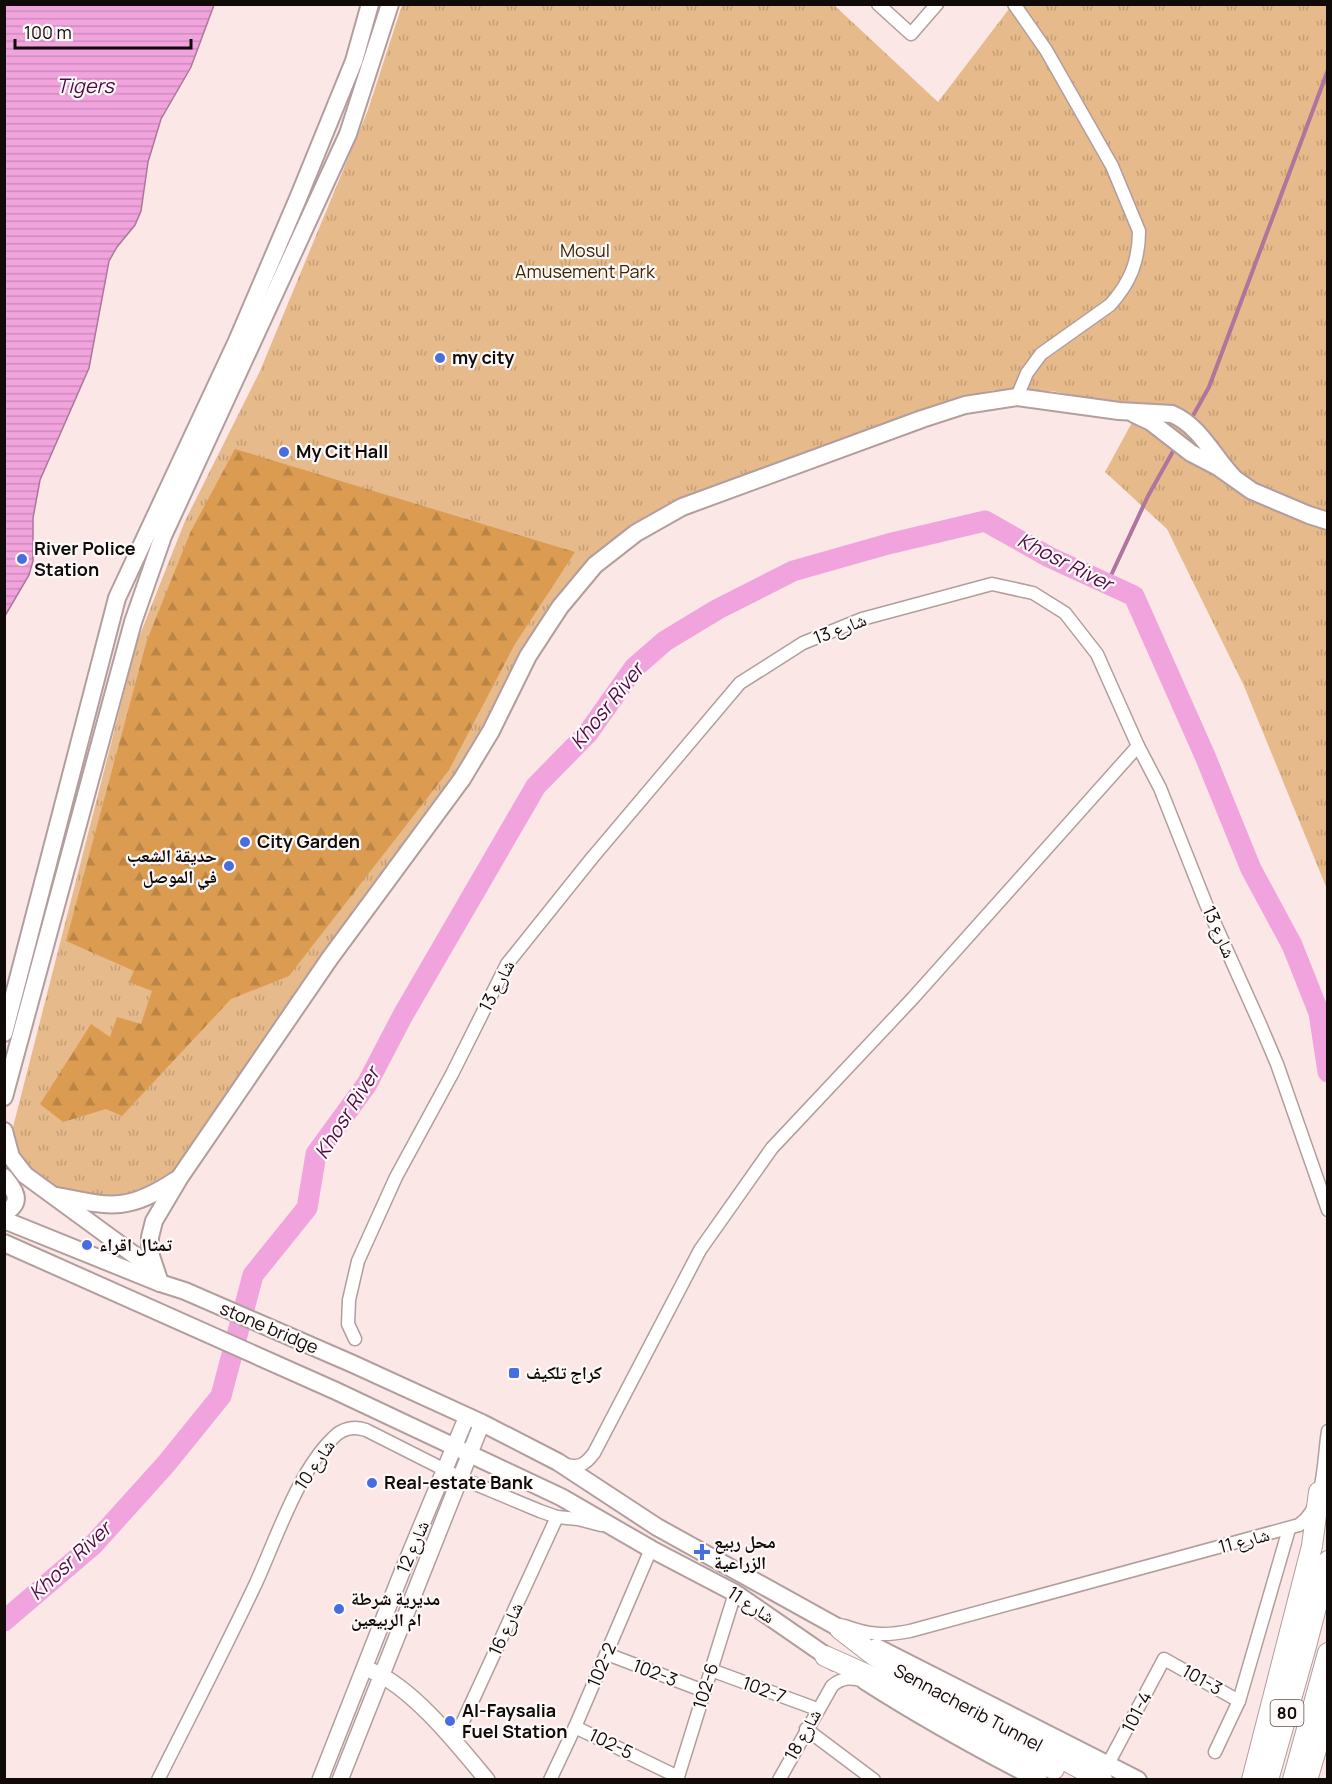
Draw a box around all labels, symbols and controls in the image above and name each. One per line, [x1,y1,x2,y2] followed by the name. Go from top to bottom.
[15,12,190,50] scale bar
[24,20,72,44] text: 100 m
[56,72,115,99] water label: Tigers
[515,238,656,283] park label: Mosul Amusement Park
[452,345,514,369] place label: my city
[433,351,447,365] marker: my city
[296,439,388,463] place label: My Cit Hall
[277,445,291,459] marker: My Cit Hall
[1013,526,1120,598] water label: Khosr River
[34,536,136,581] place label: River Police Station
[15,552,29,566] marker: River Police Station
[810,607,870,649] street label: شارع 13
[564,655,651,754] water label: Khosr River
[257,829,360,853] place label: City Garden
[238,835,252,849] marker: City Garden
[127,843,217,891] place label: حديقة الشعب في الموصل
[222,859,236,873] marker: حديقة الشعب في الموصل
[1198,902,1242,962] street label: شارع 13
[473,956,520,1015] street label: شارع 13
[308,1059,387,1164] water label: Khosr River
[99,1232,172,1256] place label: تمثال اقراء
[80,1238,94,1252] marker: تمثال اقراء
[216,1296,322,1359] street label: stone bridge
[526,1360,602,1384] place label: كراج تلكيف
[507,1366,521,1380] marker: كراج تلكيف
[289,1435,340,1494] street label: شارع 10
[384,1470,534,1494] place label: Real-estate Bank
[365,1476,379,1490] marker: Real-estate Bank
[23,1514,119,1606] water label: Khosr River
[390,1517,434,1577] street label: شارع 12
[1216,1522,1272,1558] street label: شارع 11
[714,1529,776,1574] place label: محل ربيع الزراعية
[695,1545,709,1559] marker: محل ربيع الزراعية
[723,1580,780,1628] street label: شارع 11
[351,1586,440,1632] place label: مديرية شرطة ام الربيعين
[482,1598,528,1659] street label: شارع 16
[332,1602,346,1616] marker: مديرية شرطة ام الربيعين
[581,1639,621,1691] street label: 102-2
[630,1653,681,1691] street label: 102-3
[890,1658,1047,1757] street label: Sennacherib Tunnel
[1178,1658,1227,1700] street label: 101-3
[687,1660,723,1712] street label: 102-6
[739,1670,790,1708] street label: 102-7
[1115,1687,1157,1736] street label: 101-4
[462,1698,567,1743] place label: Al-Faysalia Fuel Station
[1270,1700,1304,1726] road number: 80
[778,1705,826,1765] street label: شارع 18
[443,1714,457,1728] marker: Al-Faysalia Fuel Station
[585,1722,637,1764] street label: 102-5

